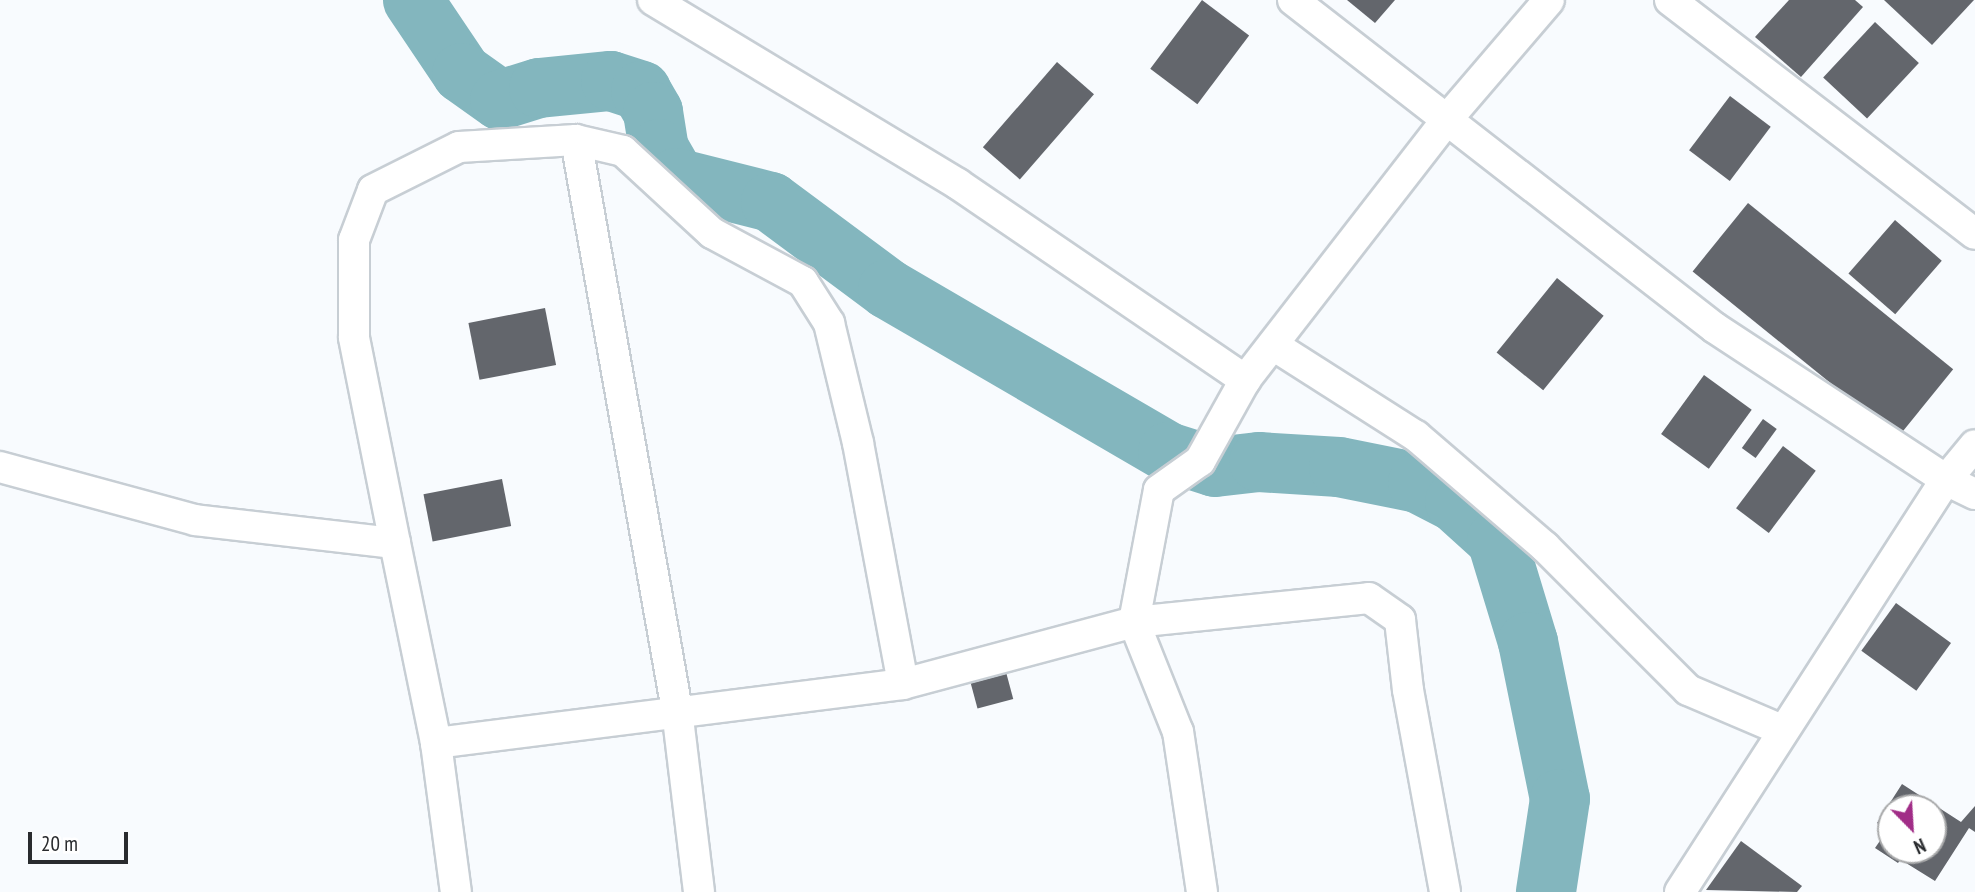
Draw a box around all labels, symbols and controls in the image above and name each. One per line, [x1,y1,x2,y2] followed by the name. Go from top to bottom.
[1877,794,1947,864] north arrow
[32,818,131,862] scale bar
[41,830,78,857] text: 20 m
[1910,833,1929,859] text: N

